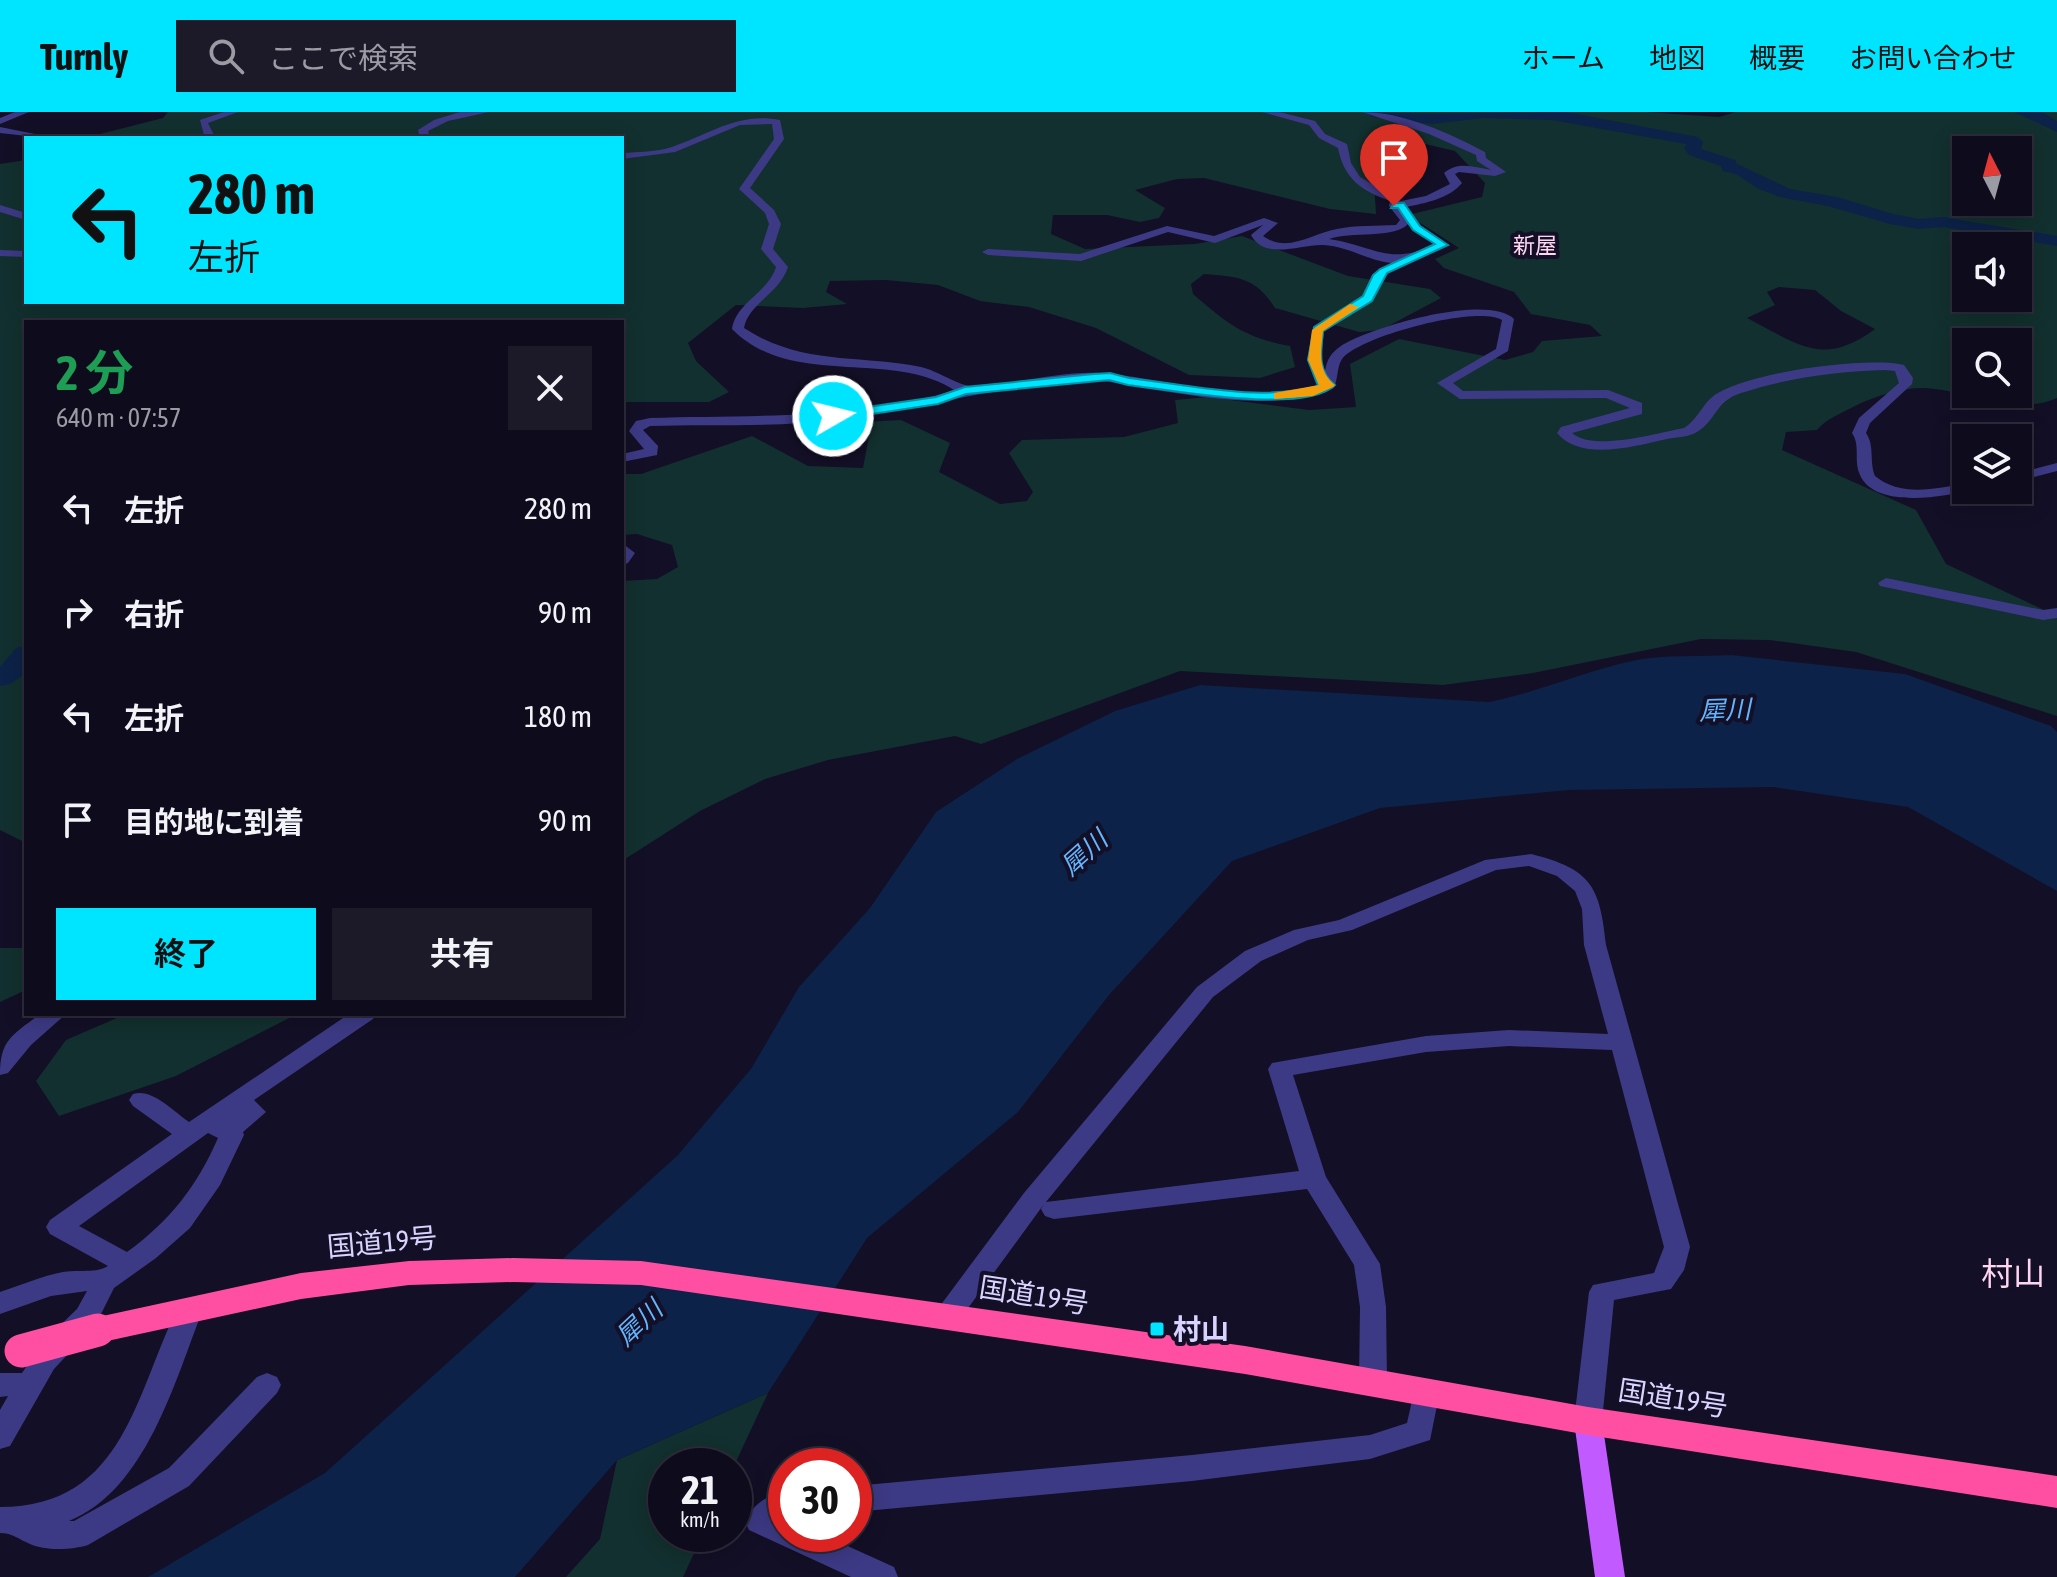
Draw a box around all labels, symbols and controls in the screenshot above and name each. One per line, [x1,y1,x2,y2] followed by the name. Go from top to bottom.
[176,20,736,92] search box
[204,34,248,78] icon: search
[40,35,128,78] text: Turnly
[268,41,418,75] text: ここで検索
[1522,42,1605,74] text: ホーム
[1649,42,1705,74] text: 地図
[1749,42,1805,74] text: 概要
[1849,42,2017,74] text: お問い合わせ
[1360,124,1428,206] pin
[1372,136,1416,180] icon: arrive
[1952,136,2032,216] north arrow
[1952,136,2032,504] map controls
[188,162,315,226] text: 280 m
[56,168,160,272] icon: left
[1513,232,1557,258] district label: 新屋
[1952,232,2032,312] button: sound
[188,236,260,278] text: 左折
[1952,328,2032,408] button: search
[56,345,133,400] text: 2 分
[508,346,592,430] button: close
[791,374,875,458] position arrow
[56,403,181,433] text: 640 m · 07:57
[1952,424,2032,504] button: layers
[56,486,100,530] icon: left
[524,491,592,525] text: 280 m
[124,493,184,527] text: 左折
[56,590,100,634] icon: right
[538,595,592,629] text: 90 m
[124,597,184,631] text: 右折
[56,694,100,738] icon: left
[1698,694,1754,726] water label: 犀川
[524,699,592,733] text: 180 m
[124,701,184,735] text: 左折
[56,798,100,842] icon: arrive
[538,803,592,837] text: 90 m
[124,805,304,839] text: 目的地に到着
[1055,822,1116,882] water label: 犀川
[56,908,316,1000] button: 終了
[332,908,592,1000] button: 共有
[326,1221,438,1263] street label: 国道19号
[1981,1255,2045,1292] district label: 村山
[977,1271,1091,1319] street label: 国道19号
[610,1292,670,1352] water label: 犀川
[1173,1313,1229,1345] place label: 村山
[1148,1320,1166,1338] marker: 村山
[1616,1374,1730,1422] street label: 国道19号
[768,1448,872,1552] speed limit sign: 30
[681,1467,719,1512] text: 21
[680,1508,720,1531] text: km/h

